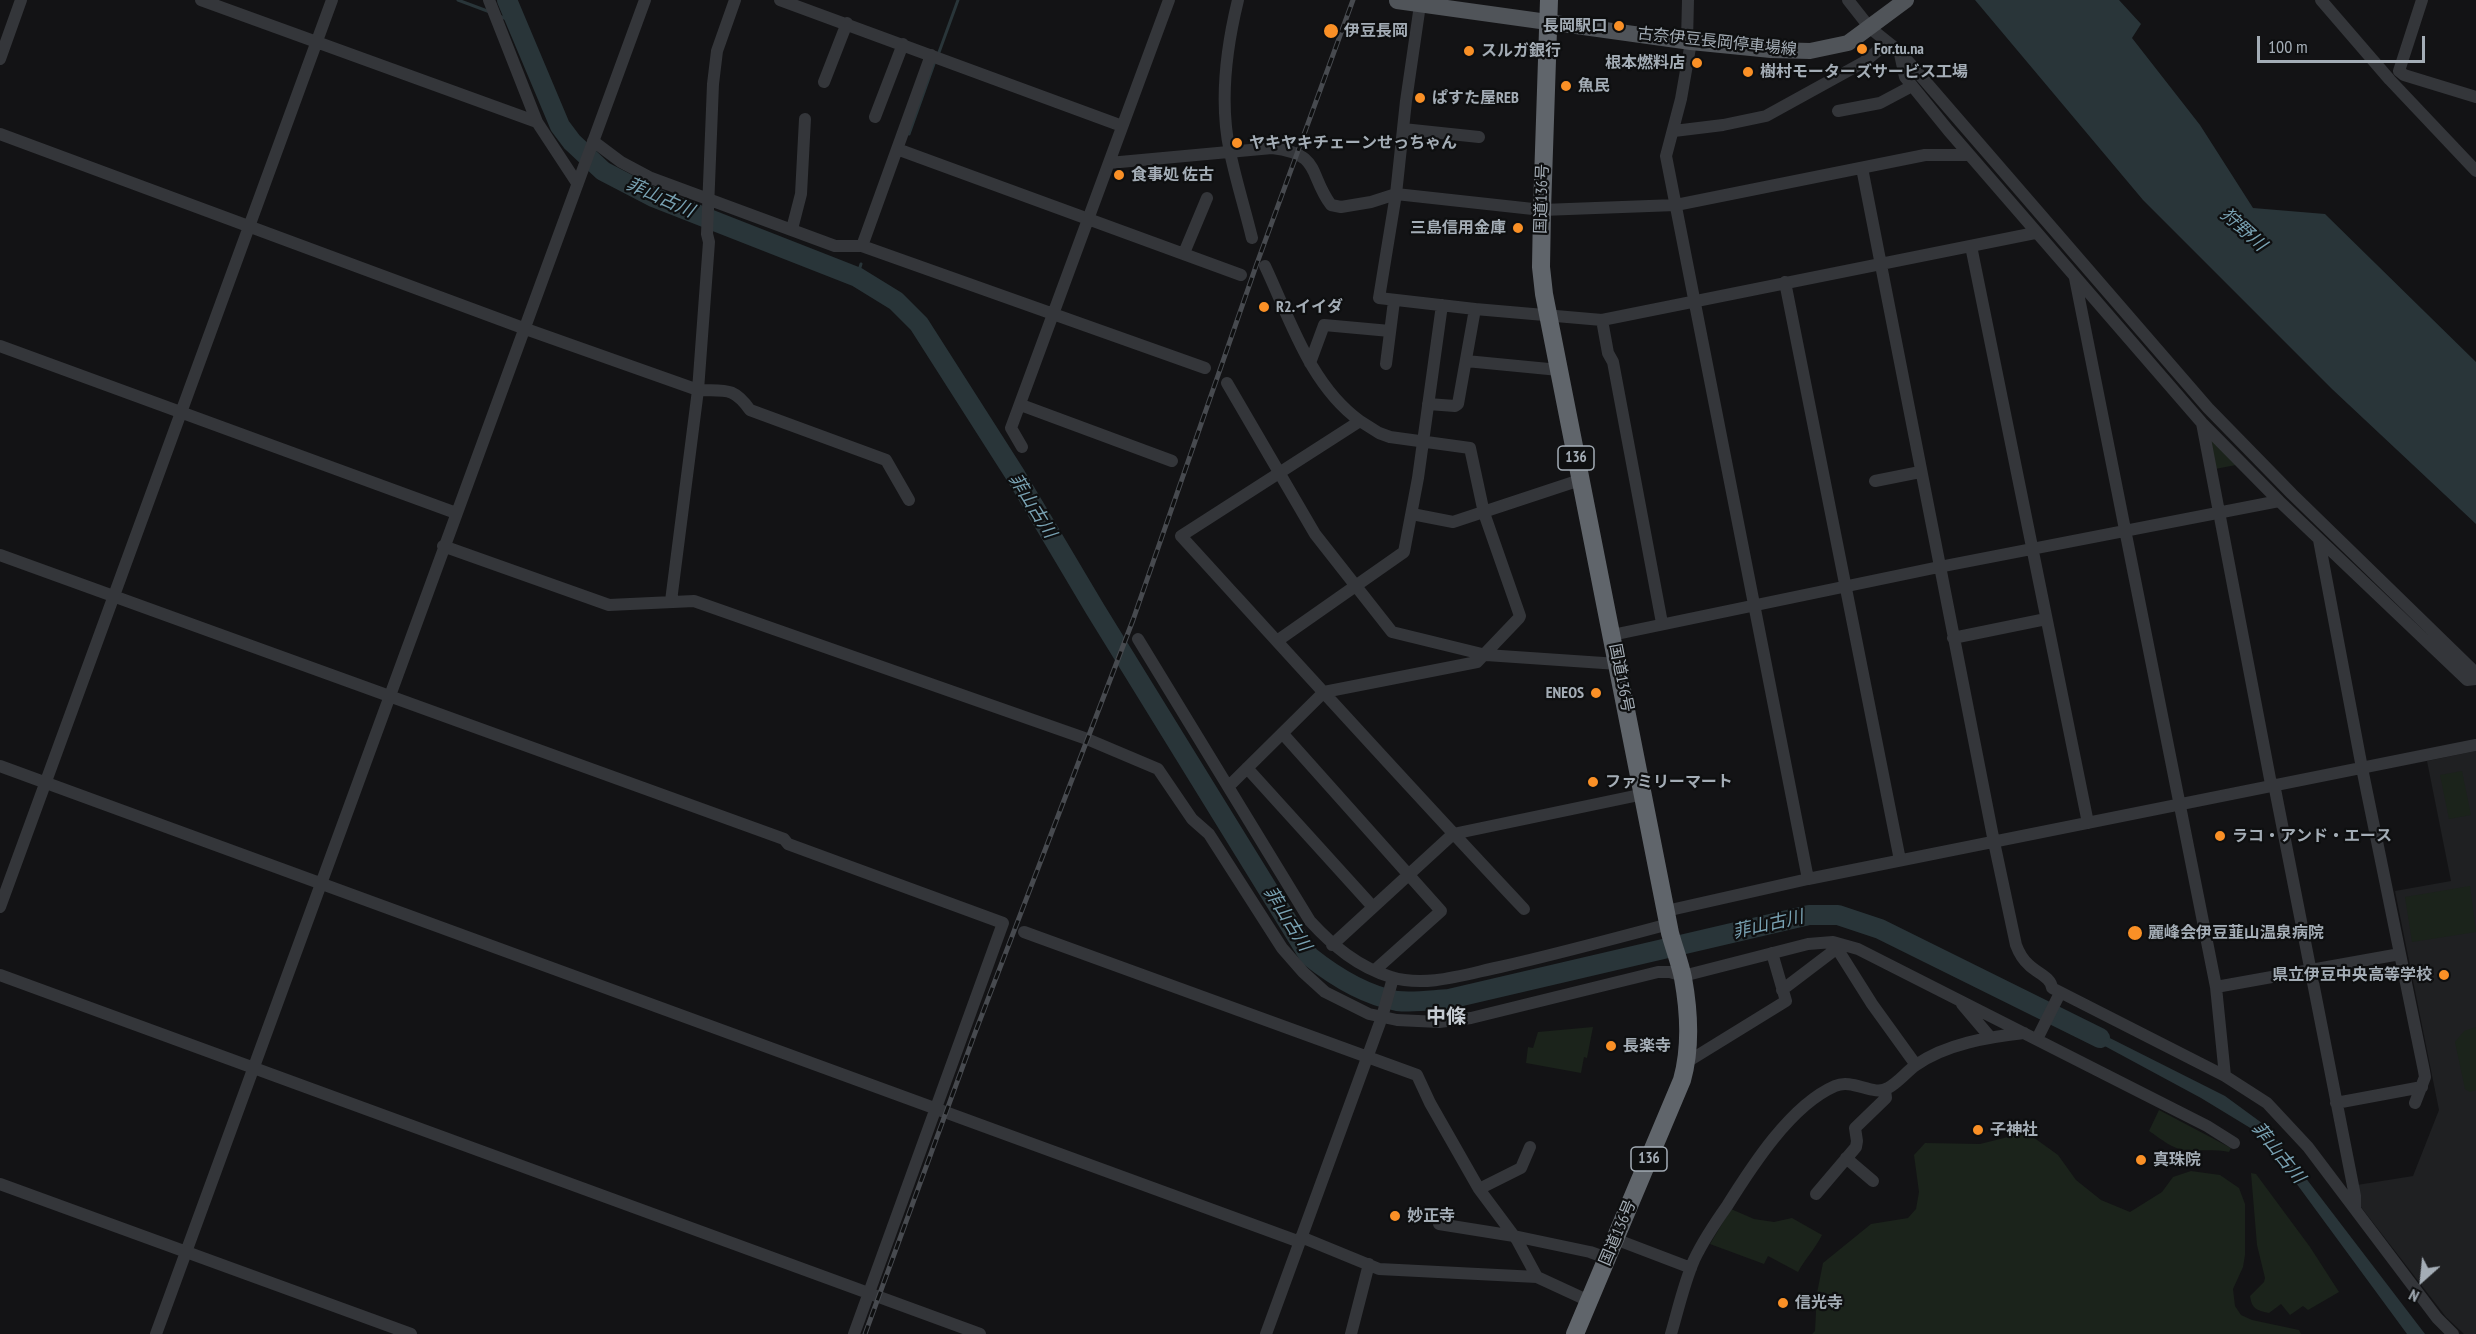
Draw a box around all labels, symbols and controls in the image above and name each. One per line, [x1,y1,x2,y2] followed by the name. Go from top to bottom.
[1543,16,1607,36] place label: 長岡駅口
[1612,19,1626,33] marker: 長岡駅口
[1344,21,1408,41] place label: 伊豆長岡
[1322,22,1340,40] marker: 伊豆長岡
[1636,24,1798,60] street label: 古奈伊豆長岡停車場線
[2260,24,2428,62] scale bar
[2268,35,2308,58] text: 100 m
[1874,39,1924,59] place label: For.tu.na
[1481,41,1561,61] place label: スルガ銀行
[1855,42,1869,56] marker: For.tu.na
[1462,44,1476,58] marker: スルガ銀行
[1605,53,1685,73] place label: 根本燃料店
[1690,56,1704,70] marker: 根本燃料店
[1760,62,1968,82] place label: 樹村モーターズサービス工場
[1741,65,1755,79] marker: 樹村モーターズサービス工場
[1578,76,1610,96] place label: 魚民
[1559,79,1573,93] marker: 魚民
[1432,88,1519,108] place label: ぱすた屋REB
[1413,91,1427,105] marker: ぱすた屋REB
[1249,133,1457,153] place label: ヤキヤキチェーンせっちゃん
[1230,136,1244,150] marker: ヤキヤキチェーンせっちゃん
[1531,164,1553,234] street label: 国道136号
[1131,165,1214,185] place label: 食事処 佐古
[1112,168,1126,182] marker: 食事処 佐古
[623,173,697,223] water label: 菲山古川
[2216,204,2270,256] water label: 狩野川
[1410,218,1506,238] place label: 三島信用金庫
[1511,221,1525,235] marker: 三島信用金庫
[1276,297,1343,317] place label: R2.イイダ
[1257,300,1271,314] marker: R2.イイダ
[1558,446,1594,470] road number: 136
[1004,470,1060,542] water label: 菲山古川
[1605,642,1637,714] street label: 国道136号
[1546,683,1584,703] place label: ENEOS
[1589,686,1603,700] marker: ENEOS
[1605,772,1733,792] place label: ファミリーマート
[1586,775,1600,789] marker: ファミリーマート
[2232,826,2392,846] place label: ラコ・アンド・エース
[2213,829,2227,843] marker: ラコ・アンド・エース
[1259,883,1315,955] water label: 菲山古川
[1730,906,1806,944] water label: 菲山古川
[2148,923,2324,943] place label: 麗峰会伊豆韮山温泉病院
[2126,924,2144,942] marker: 麗峰会伊豆韮山温泉病院
[2272,965,2432,985] place label: 県立伊豆中央高等学校
[2437,968,2451,982] marker: 県立伊豆中央高等学校
[1426,1005,1466,1029] district label: 中條
[1623,1036,1671,1056] place label: 長楽寺
[1604,1039,1618,1053] marker: 長楽寺
[2247,1118,2309,1188] water label: 菲山古川
[1990,1120,2038,1140] place label: 子神社
[1971,1123,1985,1137] marker: 子神社
[1631,1147,1667,1171] road number: 136
[2153,1150,2201,1170] place label: 真珠院
[2134,1153,2148,1167] marker: 真珠院
[1596,1197,1640,1269] street label: 国道136号
[1407,1206,1455,1226] place label: 妙正寺
[1388,1209,1402,1223] marker: 妙正寺
[2392,1250,2452,1310] north arrow
[2405,1285,2422,1307] text: N
[1795,1293,1843,1313] place label: 信光寺
[1776,1296,1790,1310] marker: 信光寺

